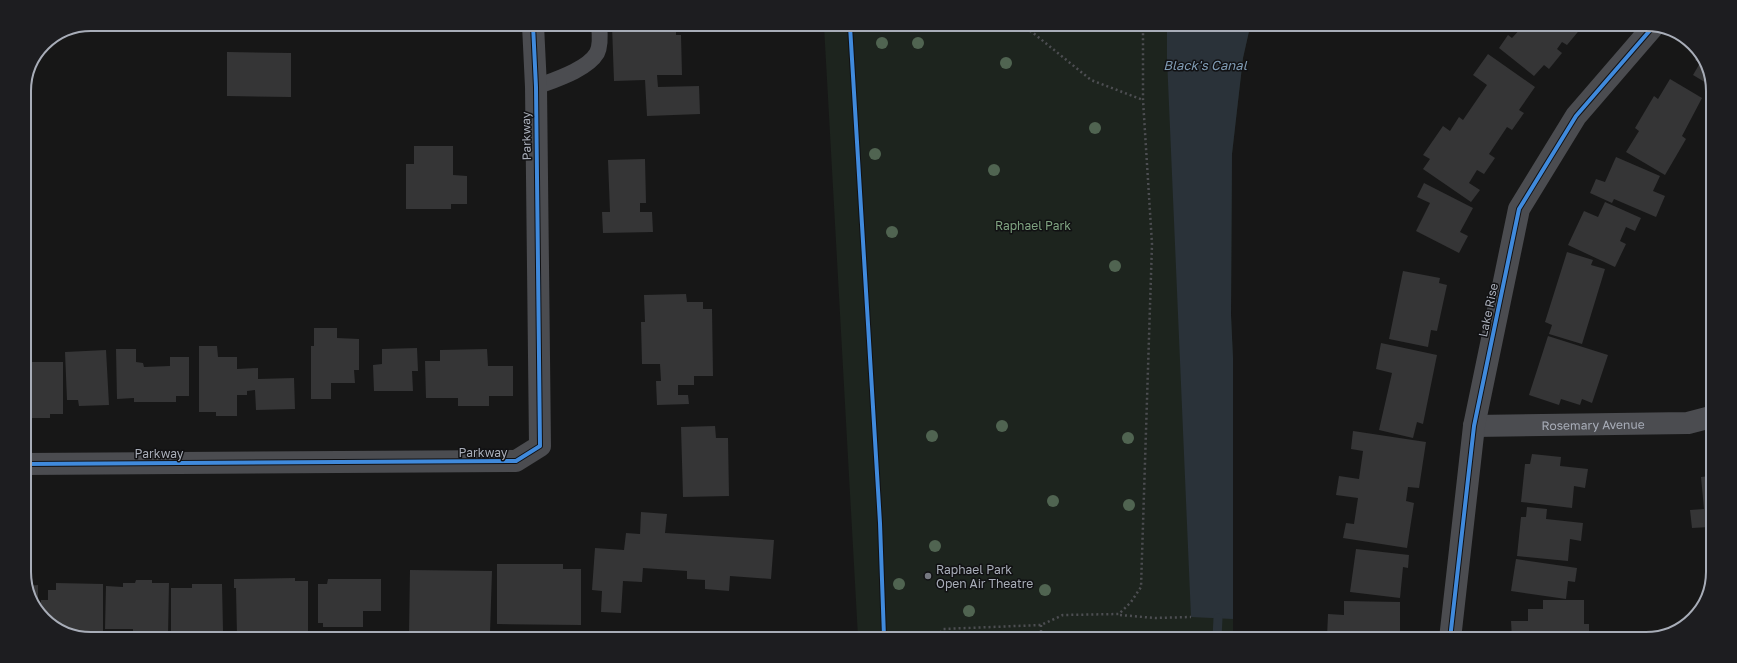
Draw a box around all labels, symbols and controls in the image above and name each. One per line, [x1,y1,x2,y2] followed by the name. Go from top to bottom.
[1163,57,1248,73] water label: Black's Canal
[518,111,534,161] street label: Parkway
[995,218,1071,233] park label: Raphael Park
[1475,282,1501,338] street label: Lake Rise
[1541,416,1645,433] street label: Rosemary Avenue
[459,445,508,460] street label: Parkway
[135,446,184,461] street label: Parkway
[936,562,1033,591] place label: Raphael Park Open Air Theatre
[923,571,933,581] marker: Raphael Park Open Air Theatre

